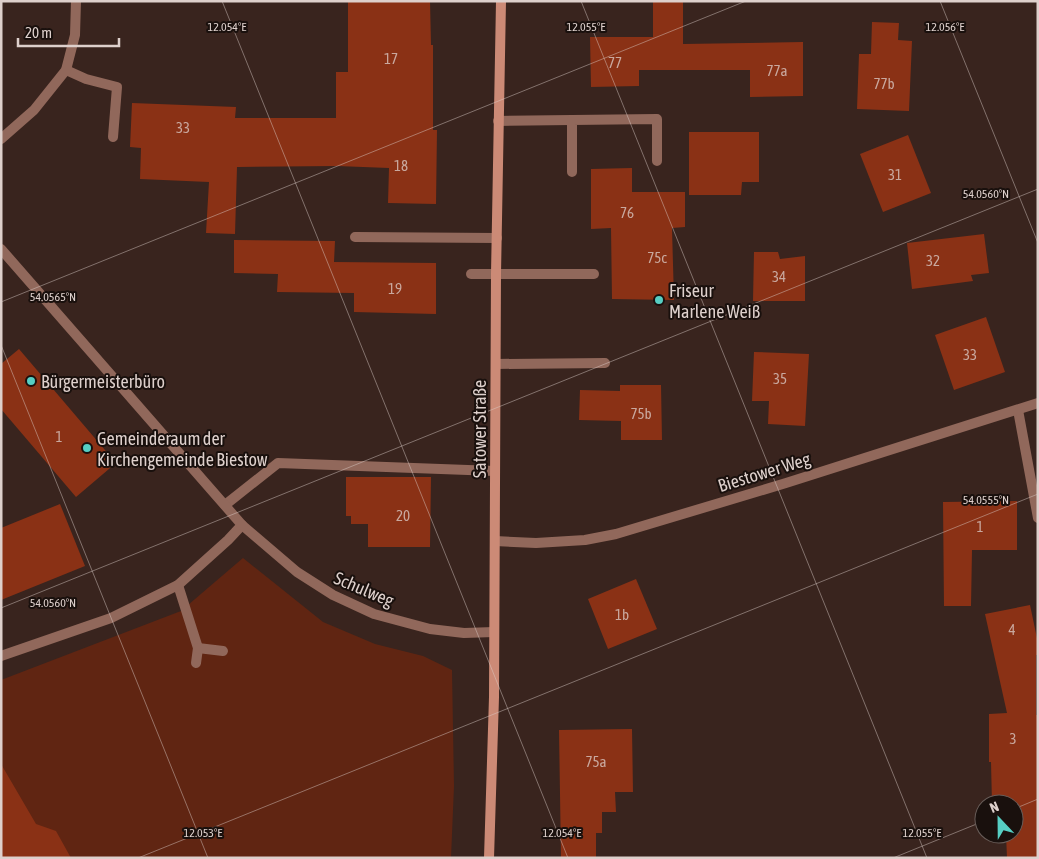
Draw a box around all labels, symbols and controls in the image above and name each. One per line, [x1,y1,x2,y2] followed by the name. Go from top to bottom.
[18,15,119,47] scale bar
[208,20,246,34] text: 12.054°E
[567,20,605,34] text: 12.055°E
[926,20,964,34] text: 12.056°E
[25,24,52,41] text: 20 m
[384,50,398,67] house number: 17
[608,54,622,71] house number: 77
[766,62,788,79] house number: 77a
[873,75,895,92] house number: 77b
[176,119,190,136] house number: 33
[394,157,408,174] house number: 18
[888,166,902,183] house number: 31
[963,187,1009,201] text: 54.0560°N
[620,204,634,221] house number: 76
[647,249,667,266] house number: 75c
[926,252,940,269] house number: 32
[772,268,786,285] house number: 34
[388,280,402,297] house number: 19
[669,280,760,322] place label: Friseur Marlene Weiß
[30,290,76,304] text: 54.0565°N
[653,294,665,306] marker: Friseur Marlene Weiß
[963,346,977,363] house number: 33
[773,370,787,387] house number: 35
[41,371,165,392] place label: Bürgermeisterbüro
[25,375,37,387] marker: Bürgermeisterbüro
[469,380,490,478] street label: Satower Straße
[630,405,652,422] house number: 75b
[55,428,63,445] house number: 1
[97,428,268,470] place label: Gemeinderaum der Kirchengemeinde Biestow
[81,442,93,454] marker: Gemeinderaum der Kirchengemeinde Biestow
[715,448,813,496] street label: Biestower Weg
[963,493,1009,507] text: 54.0555°N
[396,507,410,524] house number: 20
[976,518,984,535] house number: 1
[331,567,397,611] street label: Schulweg
[30,596,76,610] text: 54.0560°N
[615,606,629,623] house number: 1b
[1008,621,1016,638] house number: 4
[1009,730,1017,747] house number: 3
[585,753,607,770] house number: 75a
[974,794,1024,844] north arrow
[987,798,1001,816] text: N
[184,826,222,840] text: 12.053°E
[543,826,581,840] text: 12.054°E
[903,826,941,840] text: 12.055°E

